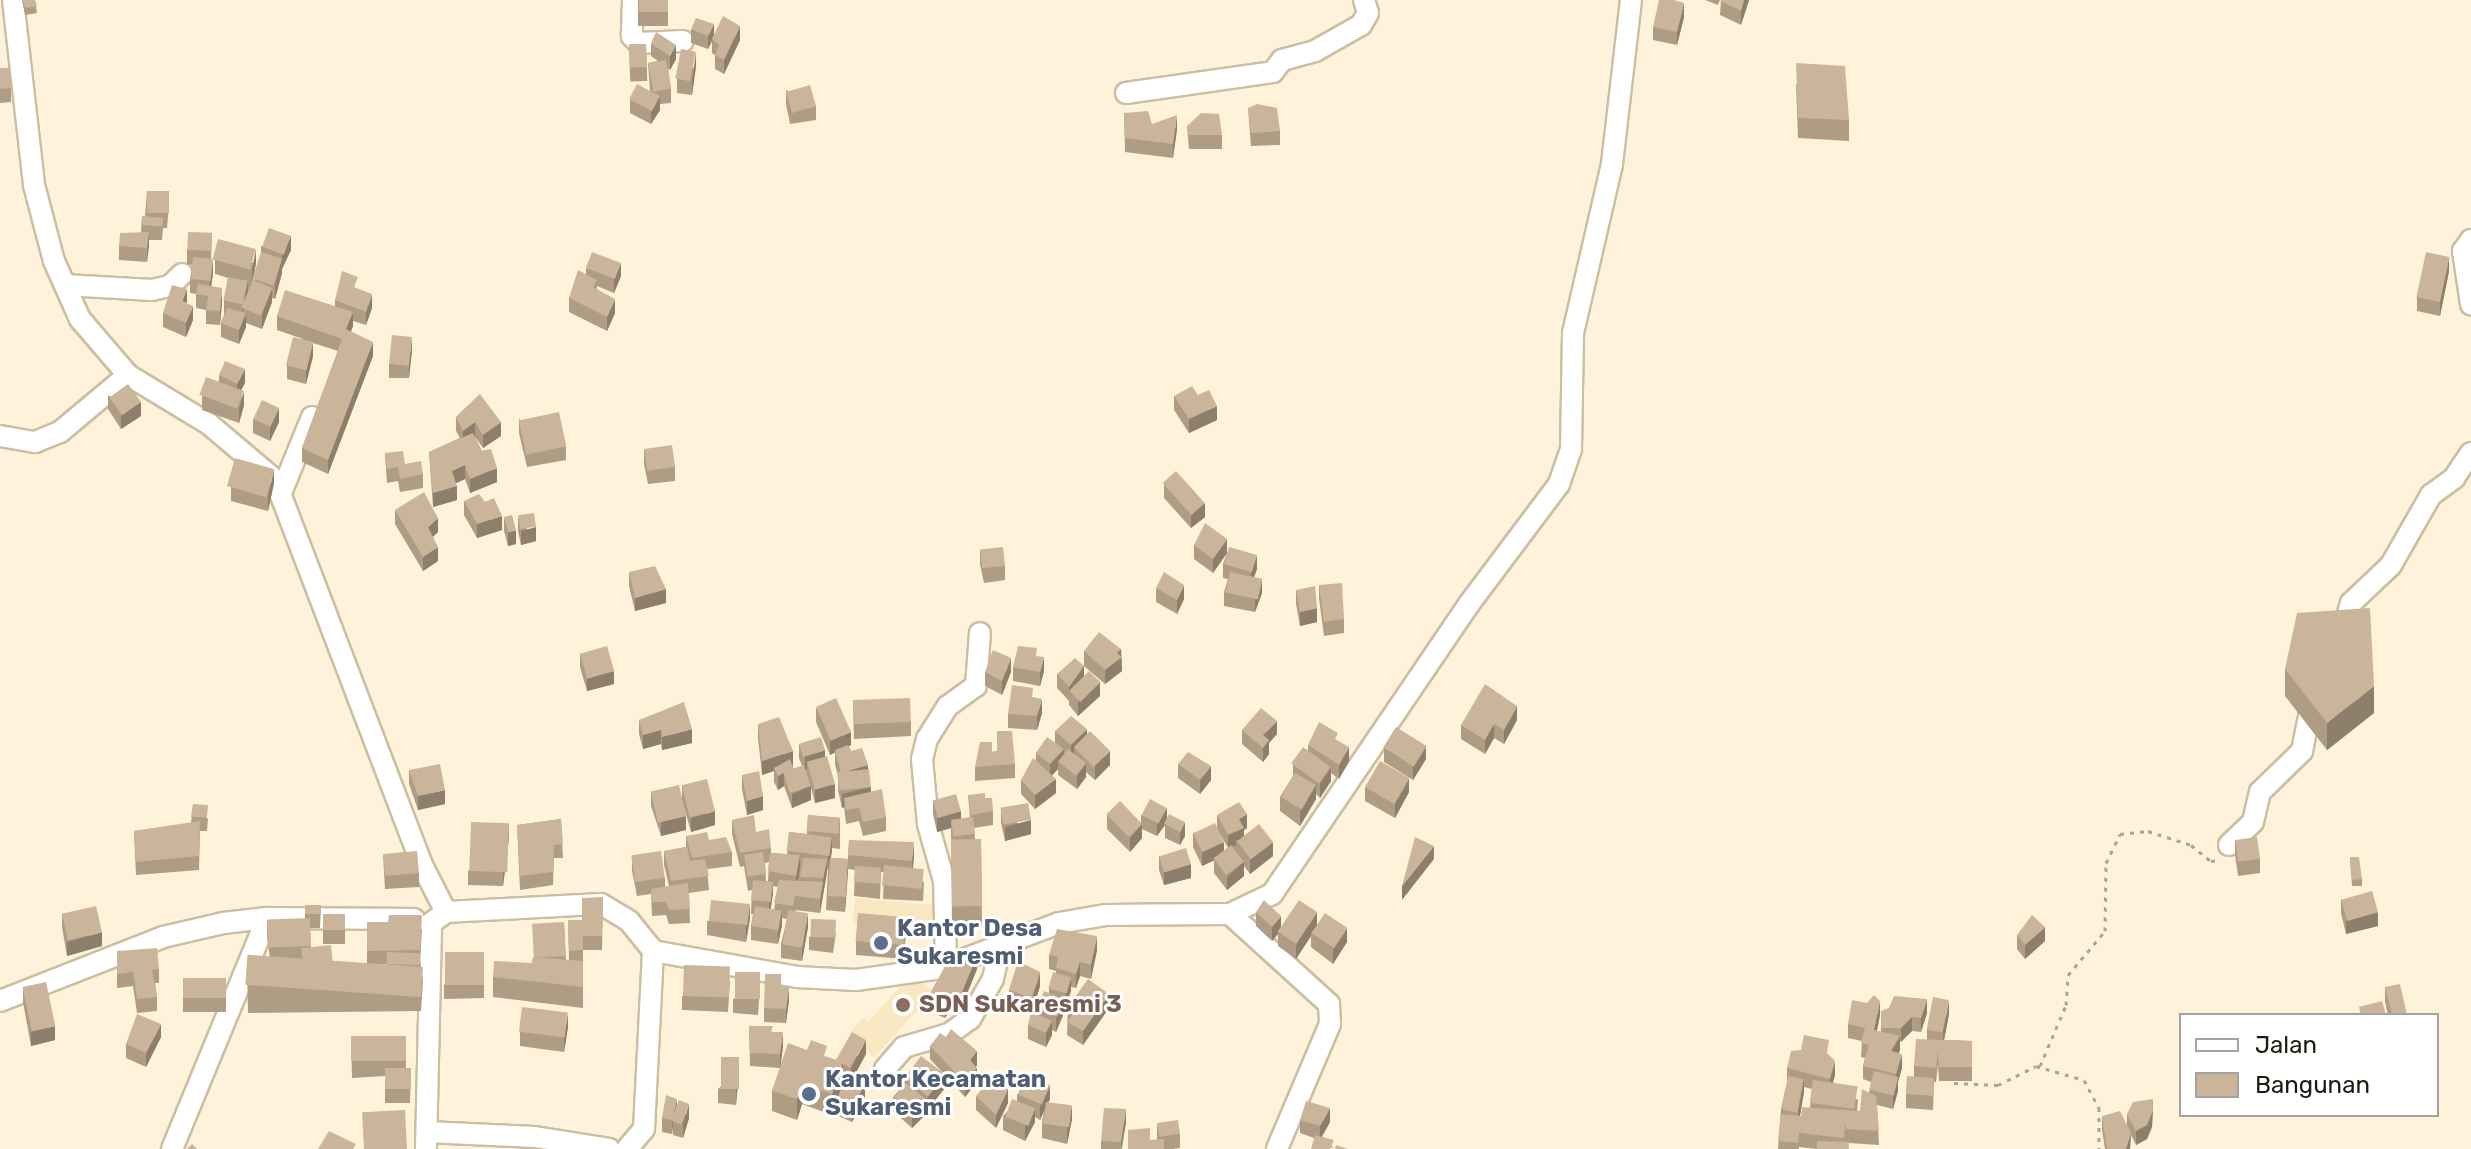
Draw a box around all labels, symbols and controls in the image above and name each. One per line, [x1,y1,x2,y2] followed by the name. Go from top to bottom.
[897,915,1043,971] place label: Kantor Desa Sukaresmi
[872,934,890,952] marker: Kantor Desa Sukaresmi
[919,991,1122,1019] place label: SDN Sukaresmi 3
[894,996,912,1014] marker: SDN Sukaresmi 3
[2179,1013,2439,1117] legend
[2255,1031,2317,1059] text: Jalan
[825,1066,1047,1122] place label: Kantor Kecamatan Sukaresmi
[2255,1071,2370,1099] text: Bangunan
[800,1085,818,1103] marker: Kantor Kecamatan Sukaresmi

